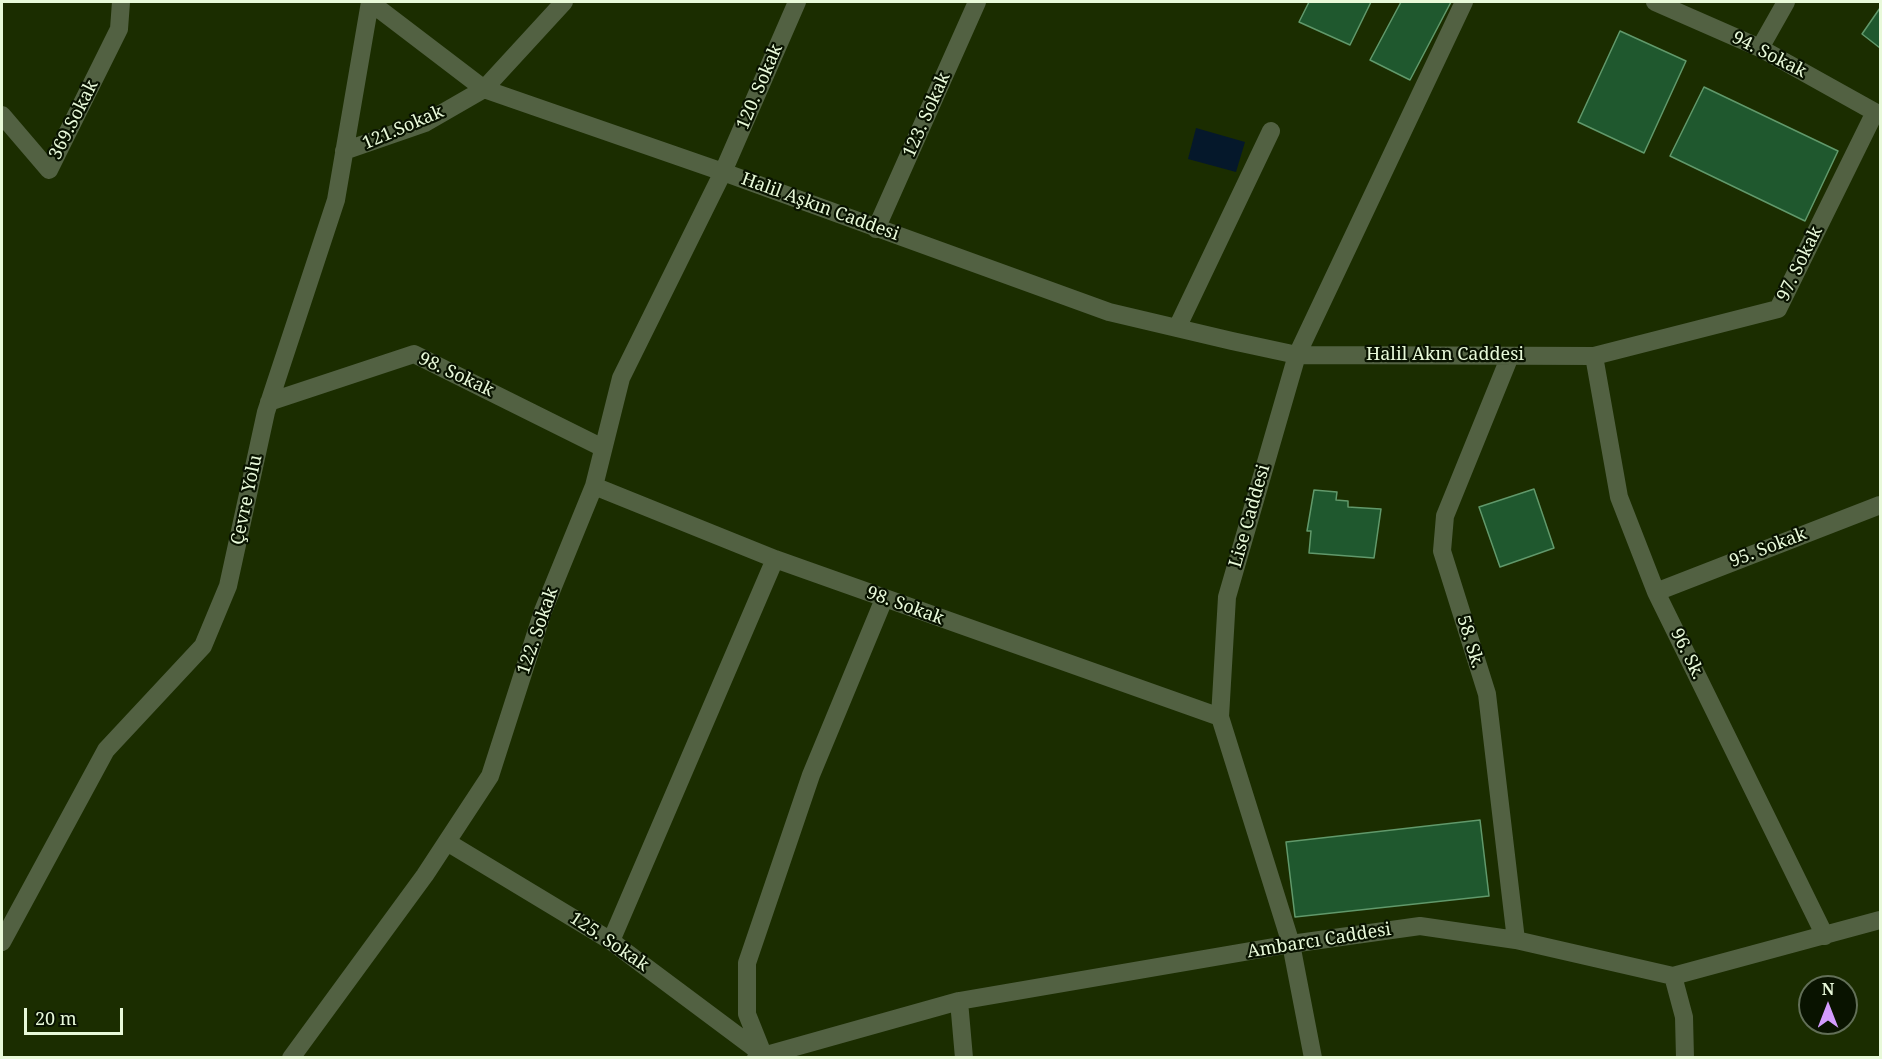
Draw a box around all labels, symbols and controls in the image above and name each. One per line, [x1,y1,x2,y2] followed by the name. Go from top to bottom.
[1728,27,1810,83] street label: 94. Sokak
[732,41,788,133] street label: 120. Sokak
[899,69,955,161] street label: 123. Sokak
[45,77,103,163] street label: 369.Sokak
[359,101,447,155] street label: 121.Sokak
[738,168,902,246] street label: Halil Aşkın Caddesi
[1773,223,1827,305] street label: 97. Sokak
[1366,344,1524,366] street label: Halil Akın Caddesi
[415,348,497,402] street label: 98. Sokak
[227,453,267,547] street label: Çevre Yolu
[1225,462,1275,570] street label: Lise Caddesi
[1726,523,1810,573] street label: 95. Sokak
[863,582,947,630] street label: 98. Sokak
[513,585,563,677] street label: 122. Sokak
[1452,613,1488,671] street label: 58. Sk.
[1665,625,1709,683] street label: 96. Sk.
[565,908,653,976] street label: 125. Sokak
[1245,919,1393,963] street label: Ambarcı Caddesi
[1798,975,1858,1035] north arrow
[1822,978,1834,1000] text: N
[27,996,126,1034] scale bar
[35,1006,77,1030] text: 20 m

